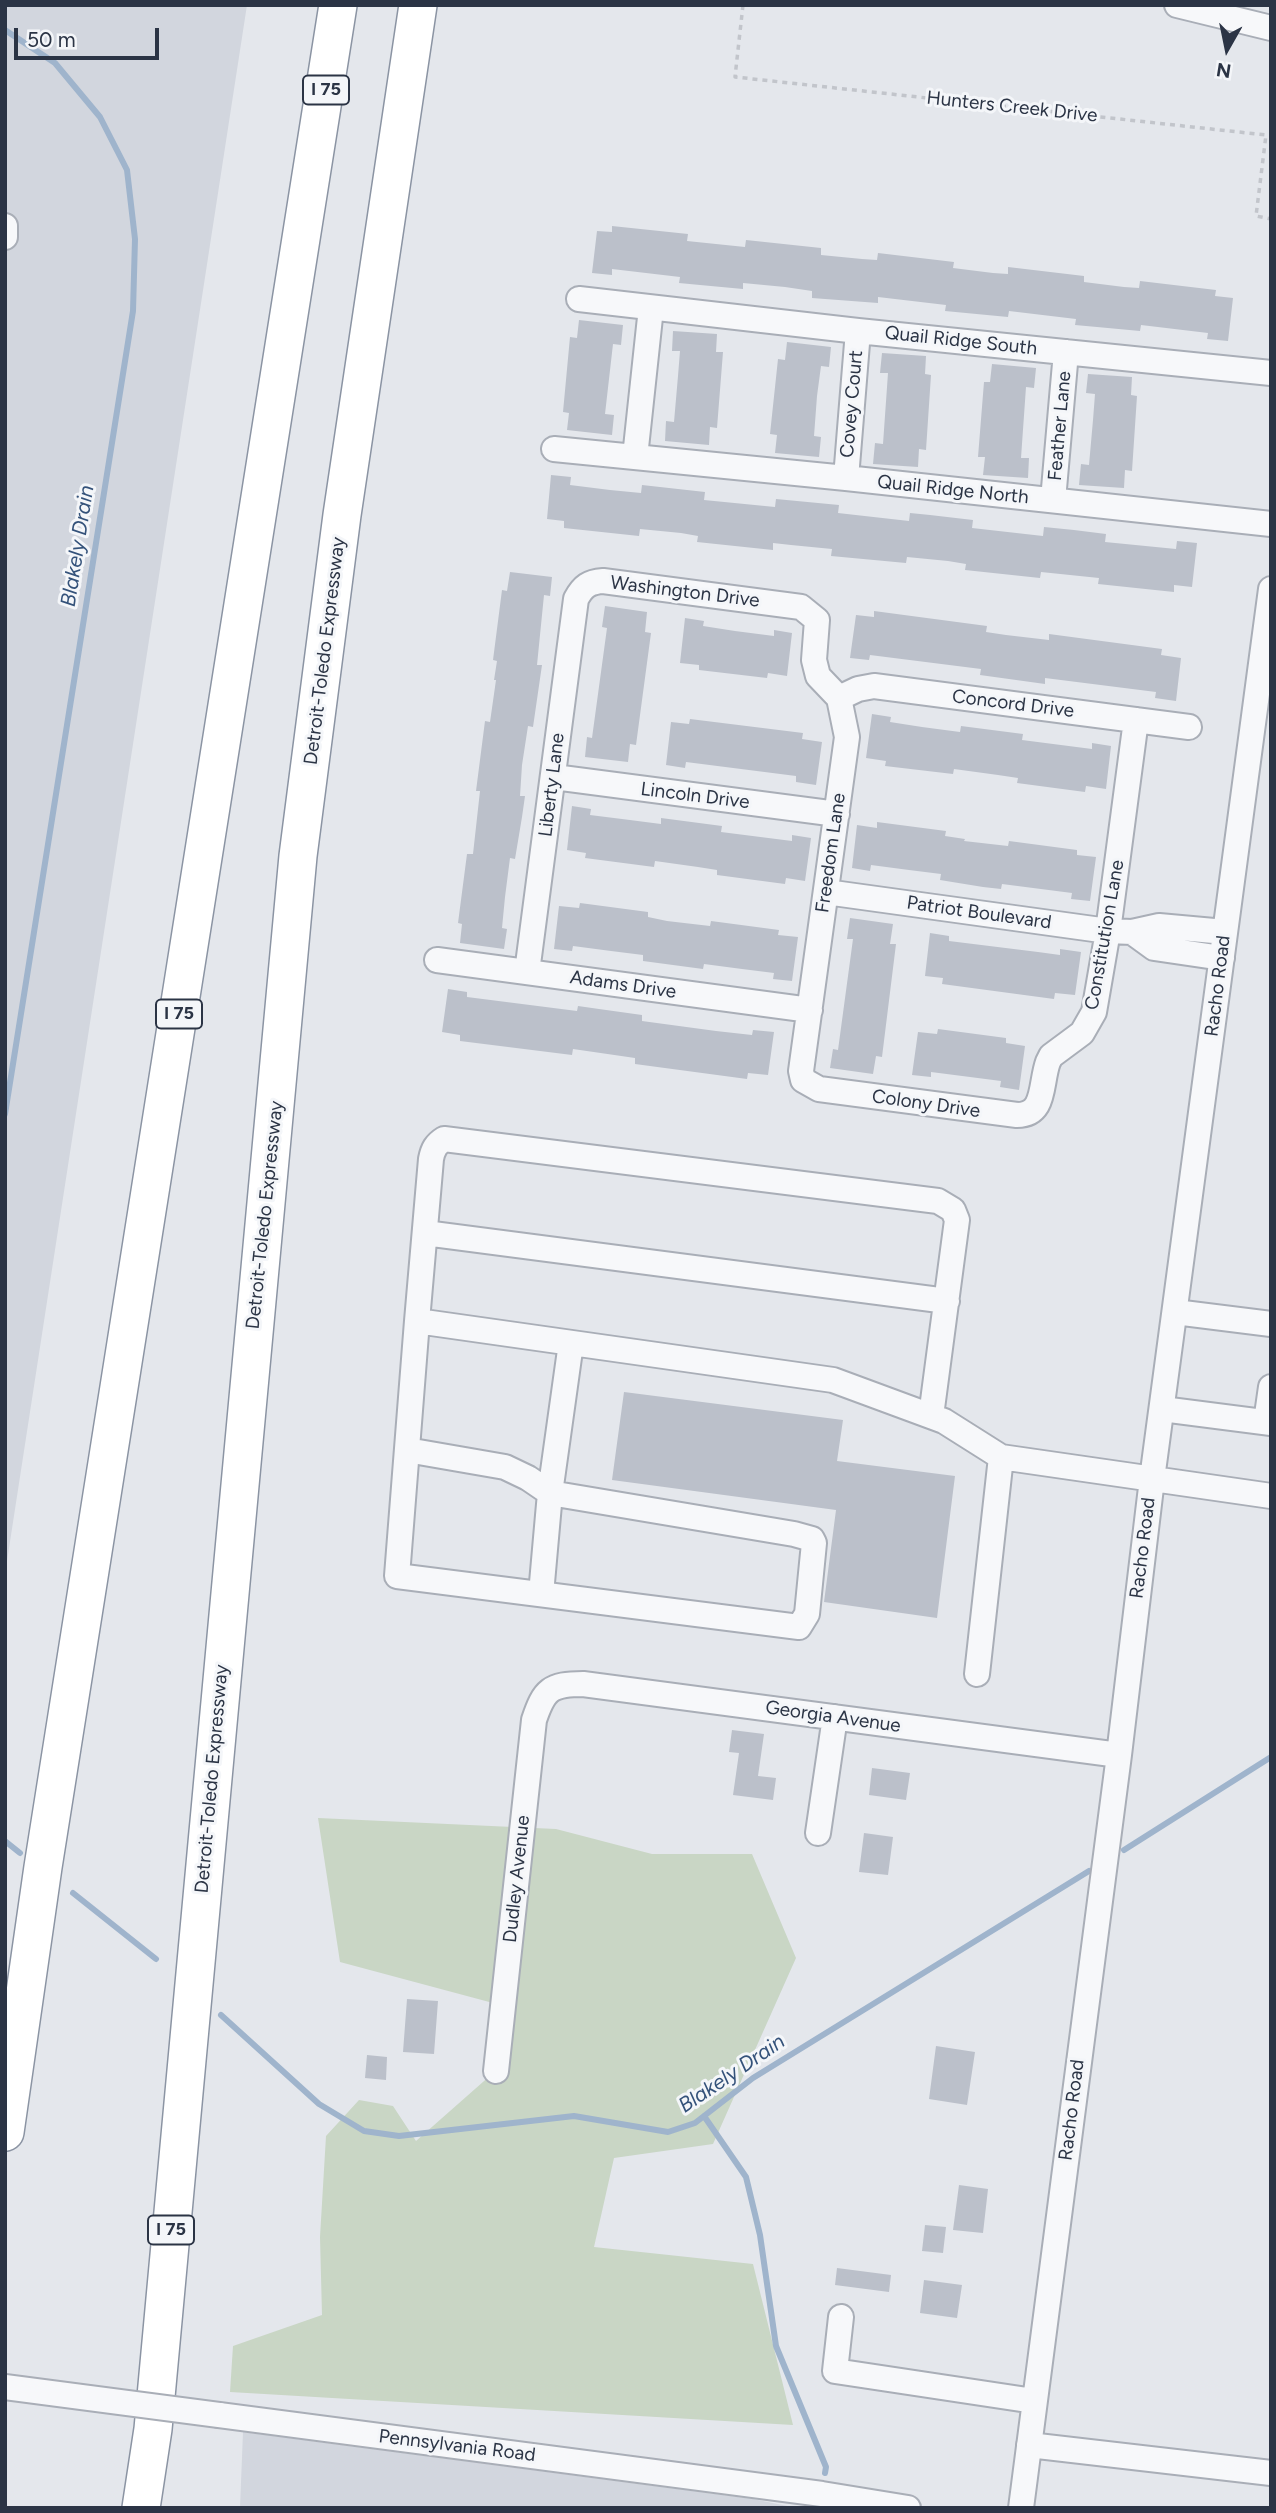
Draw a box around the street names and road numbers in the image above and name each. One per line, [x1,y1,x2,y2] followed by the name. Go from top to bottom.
[303,76,349,104] road number: I 75
[925,87,1099,127] street label: Hunters Creek Drive
[884,322,1038,360] street label: Quail Ridge South
[836,349,868,459] street label: Covey Court
[1044,370,1076,482] street label: Feather Lane
[876,471,1030,509] street label: Quail Ridge North
[300,536,350,766] street label: Detroit-Toledo Expressway
[609,572,761,612] street label: Washington Drive
[951,685,1075,723] street label: Concord Drive
[534,732,570,838] street label: Liberty Lane
[639,778,751,814] street label: Lincoln Drive
[811,792,851,914] street label: Freedom Lane
[1081,858,1129,1012] street label: Constitution Lane
[905,892,1053,934] street label: Patriot Boulevard
[1200,934,1236,1038] street label: Racho Road
[568,966,678,1004] street label: Adams Drive
[156,1000,202,1028] road number: I 75
[870,1085,982,1123] street label: Colony Drive
[242,1100,288,1330] street label: Detroit-Toledo Expressway
[1125,1496,1161,1600] street label: Racho Road
[191,1664,233,1894] street label: Detroit-Toledo Expressway
[764,1696,902,1738] street label: Georgia Avenue
[499,1814,535,1944] street label: Dudley Avenue
[1054,2058,1090,2162] street label: Racho Road
[148,2216,194,2244] road number: I 75
[377,2425,537,2467] street label: Pennsylvania Road

